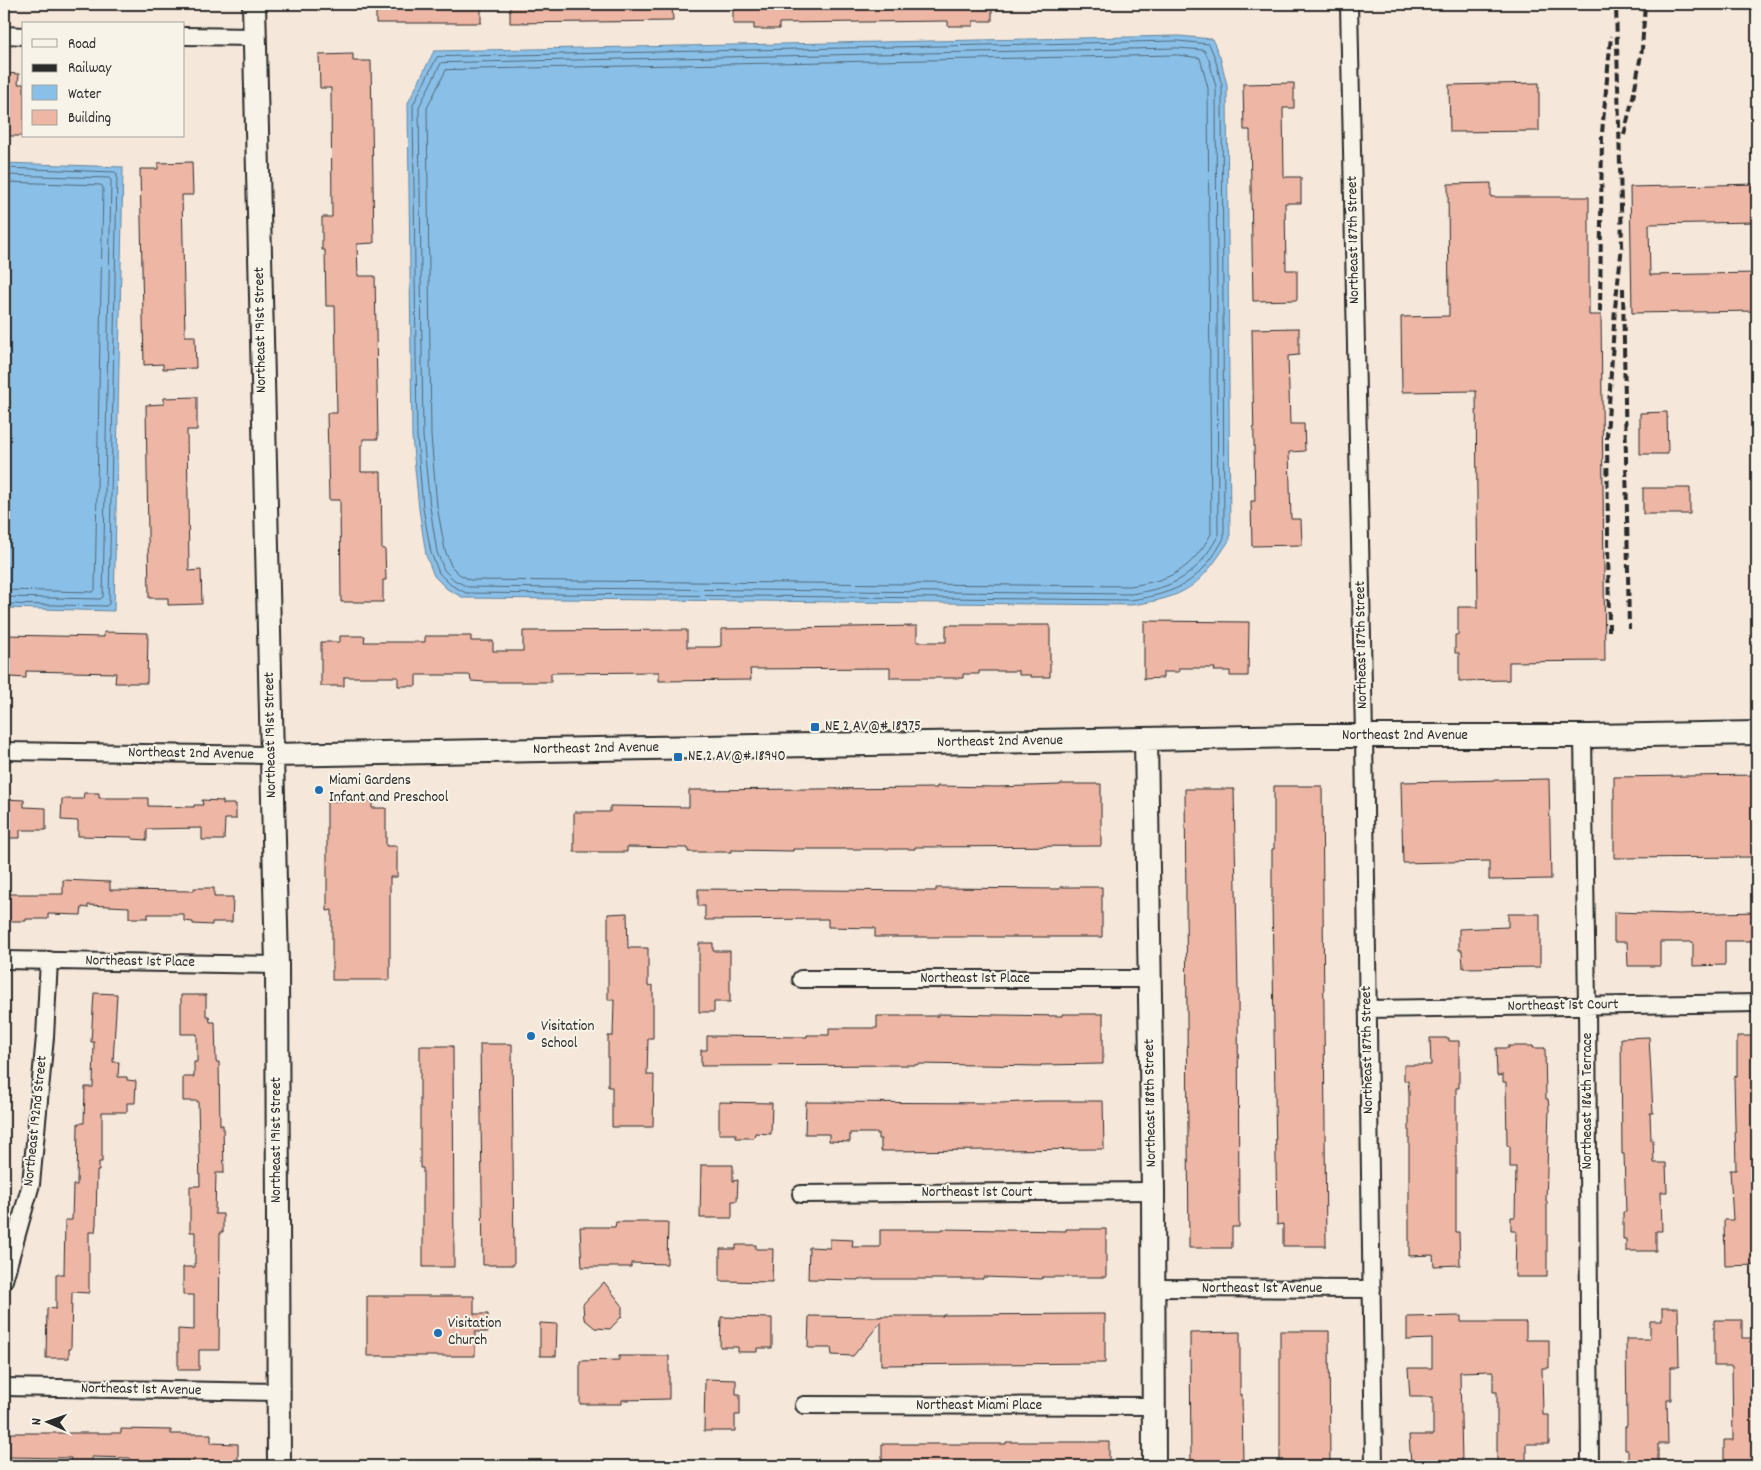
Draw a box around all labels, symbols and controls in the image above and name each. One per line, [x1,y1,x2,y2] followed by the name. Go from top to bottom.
[22,22,185,138] legend
[68,34,96,56] text: Road
[68,58,112,80] text: Railway
[68,84,102,106] text: Water
[68,108,111,130] text: Building
[1342,175,1366,304] street label: Northeast 187th Street
[249,266,273,393] street label: Northeast 191st Street
[1350,580,1374,709] street label: Northeast 187th Street
[259,671,283,798] street label: Northeast 191st Street
[825,716,921,738] place label: NE 2 AV@# 18975
[809,721,821,733] marker: NE 2 AV@# 18975
[1342,725,1468,747] street label: Northeast 2nd Avenue
[937,730,1064,754] street label: Northeast 2nd Avenue
[533,737,660,761] street label: Northeast 2nd Avenue
[128,742,255,766] street label: Northeast 2nd Avenue
[688,746,786,768] place label: NE 2 AV@# 18940
[672,751,684,763] marker: NE 2 AV@# 18940
[329,770,449,809] place label: Miami Gardens Infant and Preschool
[313,784,325,796] marker: Miami Gardens Infant and Preschool
[85,950,195,974] street label: Northeast 1st Place
[920,968,1030,990] street label: Northeast 1st Place
[1356,985,1380,1114] street label: Northeast 187th Street
[1507,994,1619,1018] street label: Northeast 1st Court
[541,1016,595,1055] place label: Visitation School
[525,1030,537,1042] marker: Visitation School
[1577,1032,1599,1169] street label: Northeast 186th Terrace
[1139,1038,1163,1167] street label: Northeast 188th Street
[18,1054,54,1188] street label: Northeast 192nd Street
[266,1076,288,1203] street label: Northeast 191st Street
[921,1182,1033,1204] street label: Northeast 1st Court
[1202,1278,1323,1300] street label: Northeast 1st Avenue
[448,1313,502,1352] place label: Visitation Church
[432,1327,444,1339] marker: Visitation Church
[81,1378,202,1402] street label: Northeast 1st Avenue
[916,1395,1042,1417] street label: Northeast Miami Place
[22,1398,72,1448] north arrow
[27,1418,47,1425] text: N

